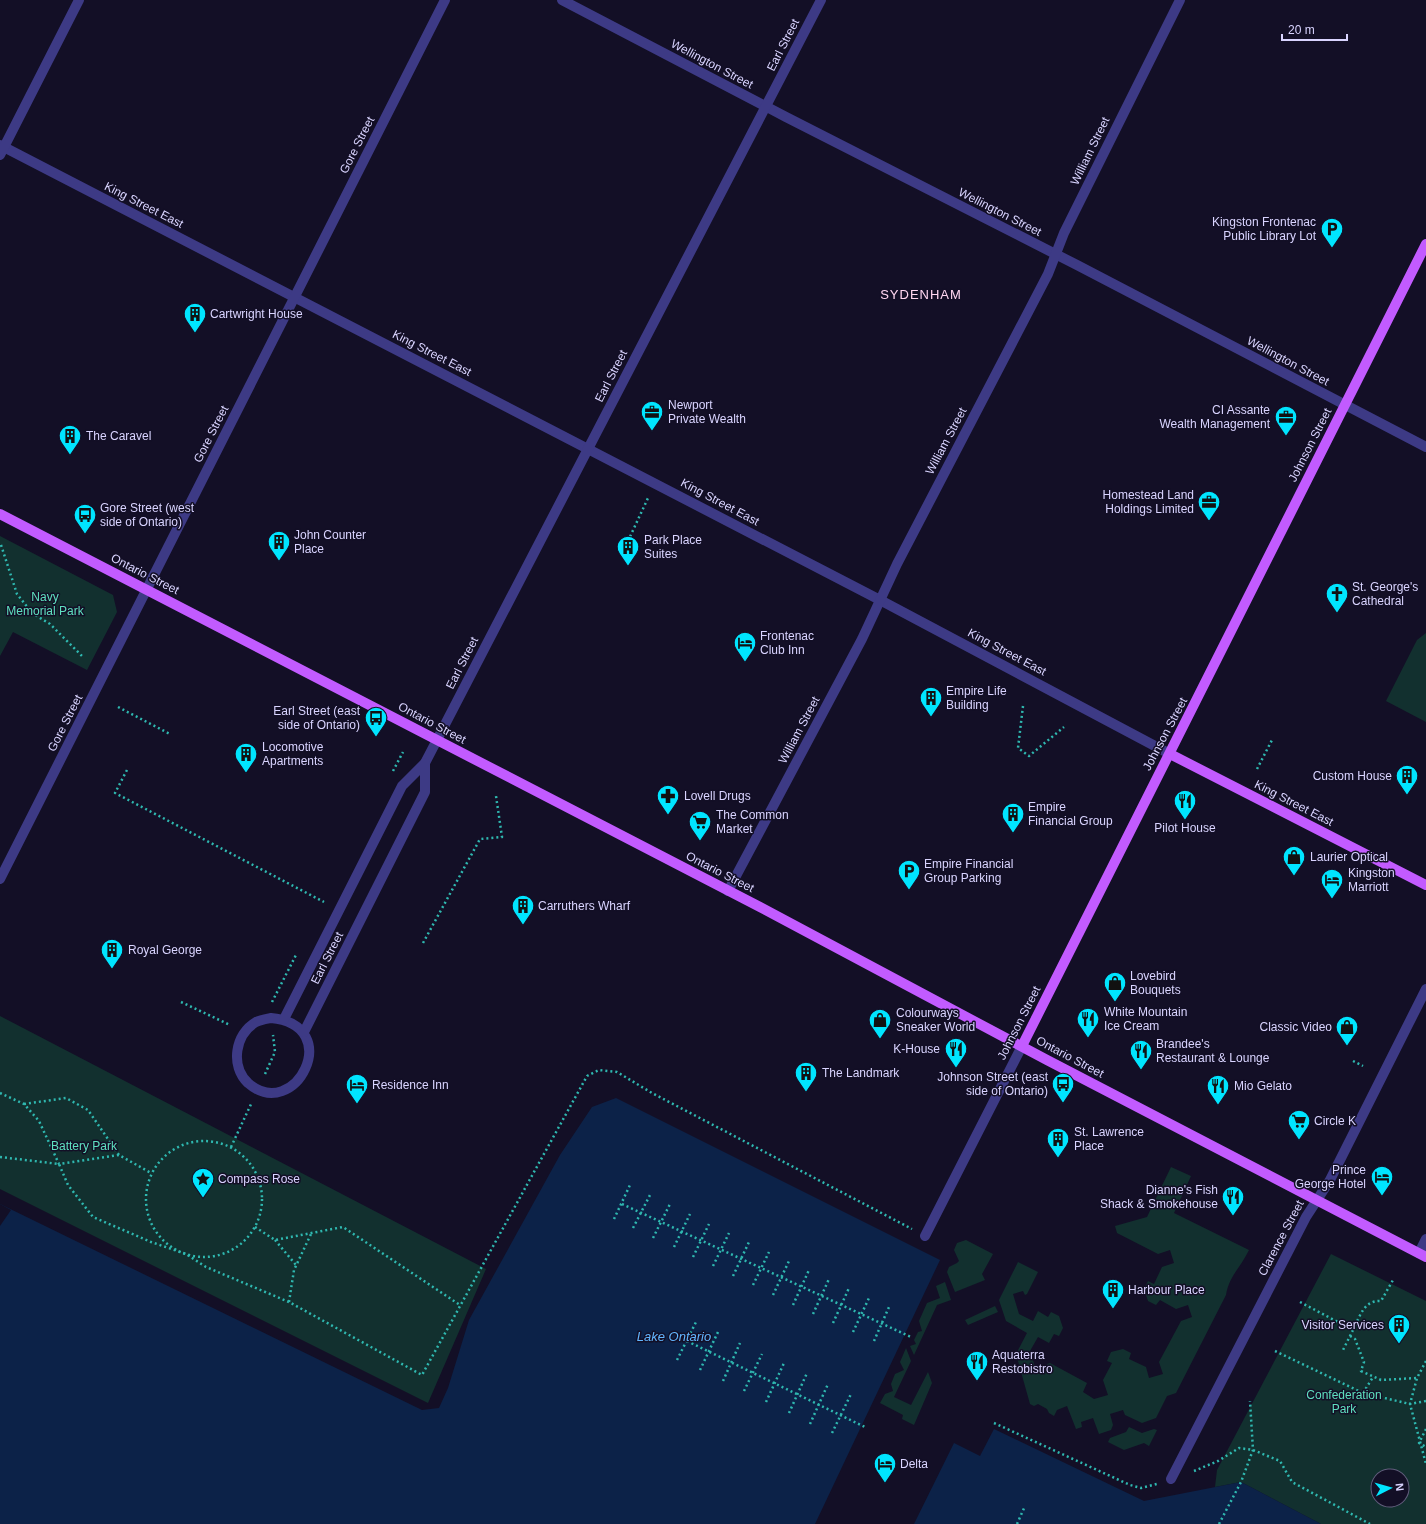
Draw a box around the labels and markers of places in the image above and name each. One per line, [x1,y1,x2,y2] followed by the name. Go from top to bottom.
[1212,215,1317,243] place label: Kingston Frontenac Public Library Lot
[1319,216,1345,249] parking icon: Kingston Frontenac Public Library Lot
[182,301,208,334] building icon: Cartwright House
[210,307,303,321] place label: Cartwright House
[668,398,746,426] place label: Newport Private Wealth
[639,399,665,432] office icon: Newport Private Wealth
[1159,403,1271,431] place label: CI Assante Wealth Management
[1273,404,1299,437] office icon: CI Assante Wealth Management
[57,423,83,456] building icon: The Caravel
[86,429,151,443] place label: The Caravel
[1103,488,1194,516] place label: Homestead Land Holdings Limited
[1196,489,1222,522] office icon: Homestead Land Holdings Limited
[100,501,195,529] place label: Gore Street (west side of Ontario)
[72,502,98,535] bus stop icon: Gore Street (west side of Ontario)
[294,528,366,556] place label: John Counter Place
[266,529,292,562] building icon: John Counter Place
[644,533,702,561] place label: Park Place Suites
[615,534,641,567] building icon: Park Place Suites
[1352,580,1418,608] place label: St. George's Cathedral
[1324,581,1350,614] church icon: St. George's Cathedral
[760,629,814,657] place label: Frontenac Club Inn
[732,630,758,663] hotel icon: Frontenac Club Inn
[946,684,1007,712] place label: Empire Life Building
[918,685,944,718] building icon: Empire Life Building
[273,704,361,732] place label: Earl Street (east side of Ontario)
[363,705,389,738] bus stop icon: Earl Street (east side of Ontario)
[262,740,324,768] place label: Locomotive Apartments
[233,741,259,774] building icon: Locomotive Apartments
[1394,763,1420,796] building icon: Custom House
[1313,769,1392,783] place label: Custom House
[655,783,681,816] pharmacy icon: Lovell Drugs
[1172,788,1198,821] restaurant icon: Pilot House
[684,789,751,803] place label: Lovell Drugs
[1028,800,1113,828] place label: Empire Financial Group
[1000,801,1026,834] building icon: Empire Financial Group
[716,808,789,836] place label: The Common Market
[687,809,713,842] supermarket icon: The Common Market
[1154,821,1216,835] place label: Pilot House
[1281,844,1307,877] shop icon: Laurier Optical
[1310,850,1388,864] place label: Laurier Optical
[924,857,1013,885] place label: Empire Financial Group Parking
[896,858,922,891] parking icon: Empire Financial Group Parking
[1348,866,1395,894] place label: Kingston Marriott
[1319,867,1345,900] hotel icon: Kingston Marriott
[510,893,536,926] building icon: Carruthers Wharf
[538,899,631,913] place label: Carruthers Wharf
[99,937,125,970] building icon: Royal George
[128,943,202,957] place label: Royal George
[1130,969,1181,997] place label: Lovebird Bouquets
[1102,970,1128,1003] shop icon: Lovebird Bouquets
[1104,1005,1187,1033] place label: White Mountain Ice Cream
[896,1006,975,1034] place label: Colourways Sneaker World
[1075,1006,1101,1039] restaurant icon: White Mountain Ice Cream
[867,1007,893,1040] shop icon: Colourways Sneaker World
[1334,1014,1360,1047] shop icon: Classic Video
[1260,1020,1332,1034] place label: Classic Video
[943,1036,969,1069] restaurant icon: K-House
[1156,1037,1270,1065] place label: Brandee's Restaurant & Lounge
[1128,1038,1154,1071] restaurant icon: Brandee's Restaurant & Lounge
[893,1042,940,1056] place label: K-House
[793,1060,819,1093] building icon: The Landmark
[822,1066,900,1080] place label: The Landmark
[937,1070,1049,1098] place label: Johnson Street (east side of Ontario)
[1050,1071,1076,1104] bus stop icon: Johnson Street (east side of Ontario)
[344,1072,370,1105] hotel icon: Residence Inn
[1205,1073,1231,1106] restaurant icon: Mio Gelato
[372,1078,449,1092] place label: Residence Inn
[1234,1079,1292,1093] place label: Mio Gelato
[1286,1108,1312,1141] supermarket icon: Circle K
[1314,1114,1356,1128] place label: Circle K
[1074,1125,1144,1153] place label: St. Lawrence Place
[1045,1126,1071,1159] building icon: St. Lawrence Place
[1295,1163,1366,1191] place label: Prince George Hotel
[1369,1164,1395,1197] hotel icon: Prince George Hotel
[190,1166,216,1199] place icon: Compass Rose
[218,1172,300,1186] place label: Compass Rose
[1100,1183,1218,1211] place label: Dianne's Fish Shack & Smokehouse
[1220,1184,1246,1217] restaurant icon: Dianne's Fish Shack & Smokehouse
[1100,1277,1126,1310] building icon: Harbour Place
[1128,1283,1205,1297] place label: Harbour Place
[1386,1312,1412,1345] building icon: Visitor Services
[1302,1318,1384,1332] place label: Visitor Services
[992,1348,1053,1376] place label: Aquaterra Restobistro
[964,1349,990,1382] restaurant icon: Aquaterra Restobistro
[872,1451,898,1484] hotel icon: Delta
[900,1457,928,1471] place label: Delta

